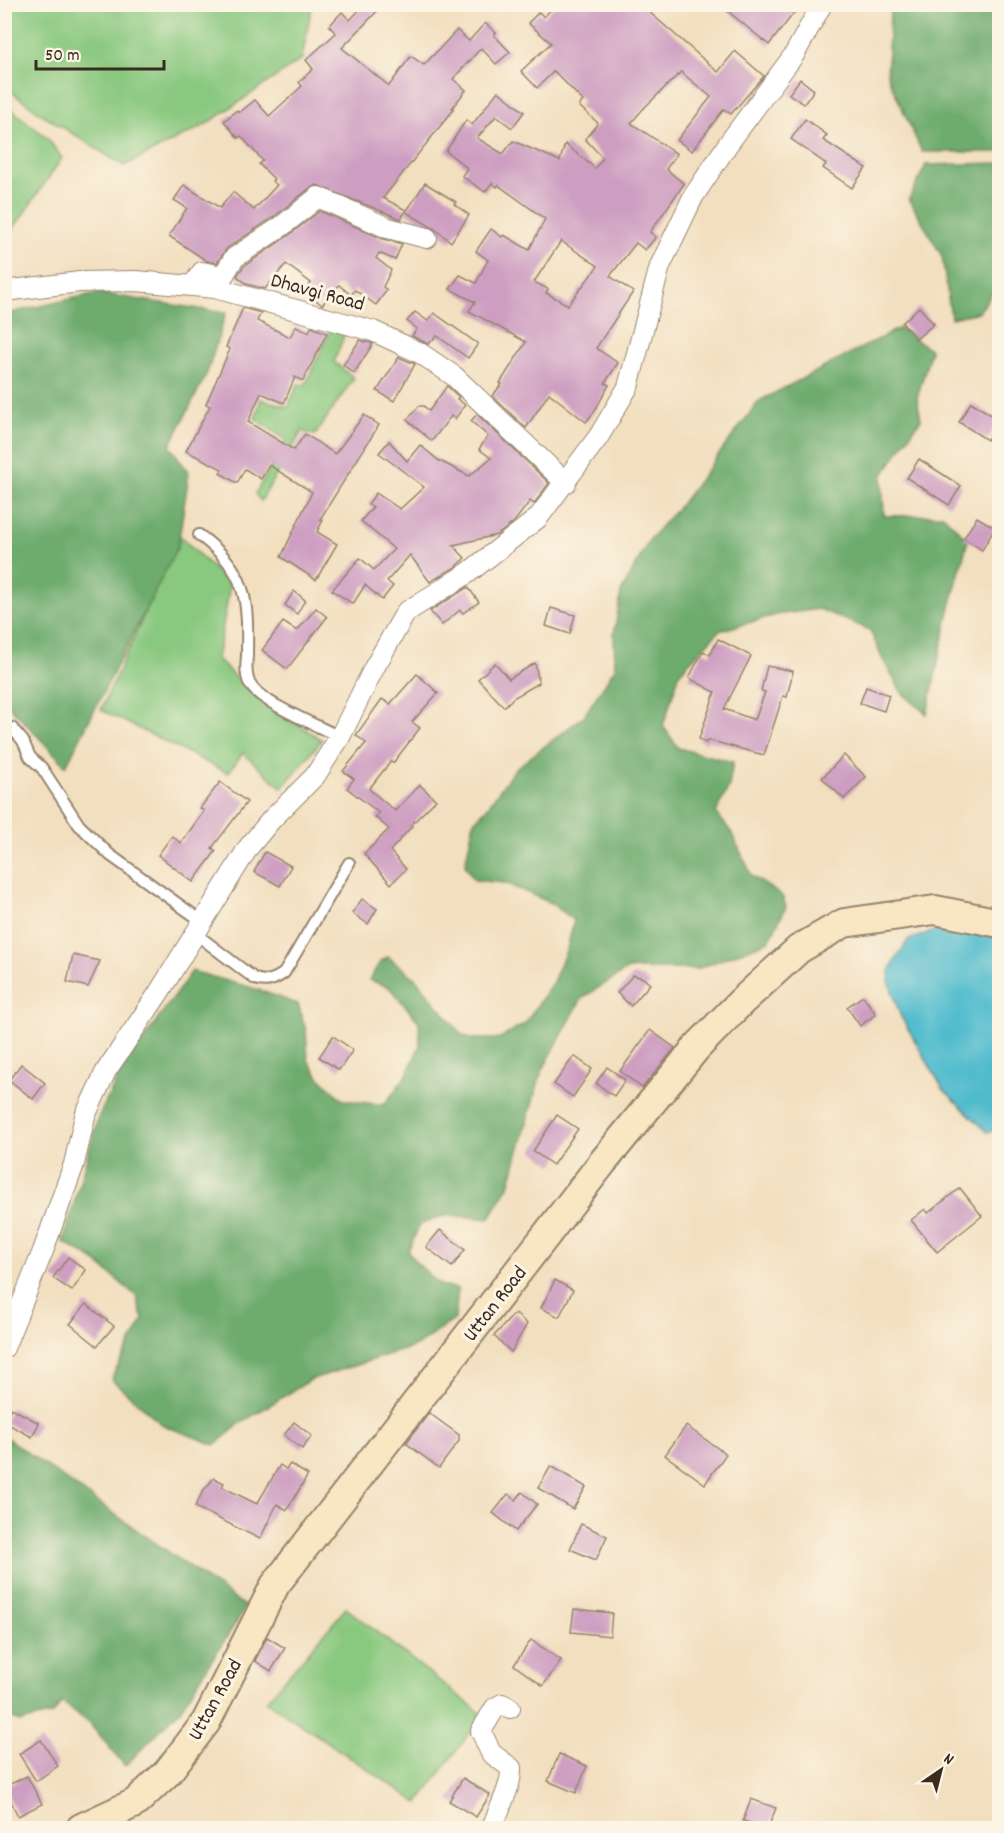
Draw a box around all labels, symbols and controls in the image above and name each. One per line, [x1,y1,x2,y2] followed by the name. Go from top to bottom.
[36,33,164,71] scale bar
[45,44,80,69] text: 50 m
[267,267,368,321] street label: Dhavgi Road
[457,1260,536,1349] street label: Uttan Road
[182,1654,251,1747] street label: Uttan Road
[911,1740,971,1800] north arrow
[938,1748,958,1772] text: N

